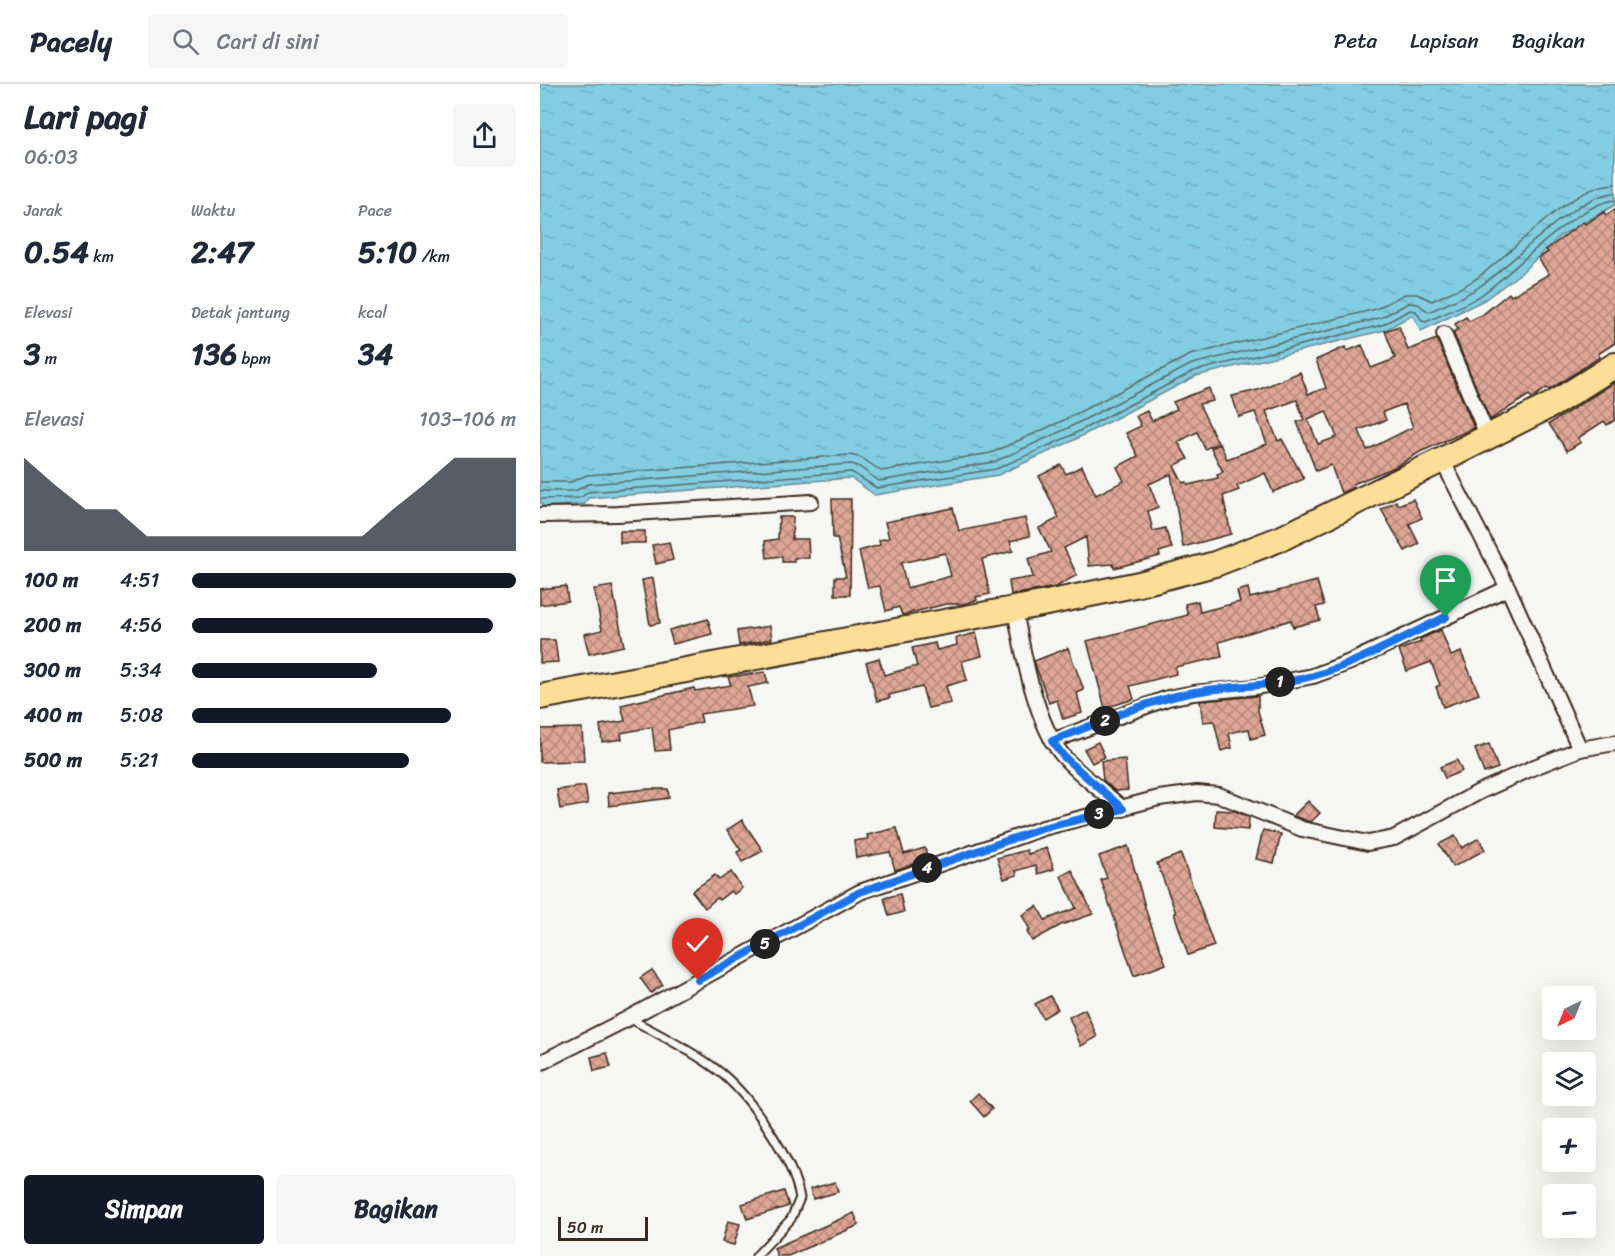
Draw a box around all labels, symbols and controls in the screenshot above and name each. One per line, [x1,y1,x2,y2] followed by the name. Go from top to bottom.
[148,14,568,68] search box
[30,17,112,66] text: Pacely
[217,22,319,61] text: Cari di sini
[1334,22,1377,60] text: Peta
[1410,22,1479,60] text: Lapisan
[1512,22,1585,60] text: Bagikan
[169,25,202,58] icon: search
[24,88,147,146] text: Lari pagi
[453,104,516,167] button: share
[24,140,78,175] text: 06:03
[24,196,63,225] text: Jarak
[191,196,235,225] text: Waktu
[358,196,392,225] text: Pace
[24,225,89,279] text: 0.54
[191,225,253,279] text: 2:47
[358,225,417,279] text: 5:10
[89,242,114,271] text: km
[417,242,450,271] text: /km
[24,298,72,327] text: Elevasi
[191,298,290,327] text: Detak jantung
[358,298,387,327] text: kcal
[24,327,40,381] text: 3
[191,327,237,381] text: 136
[358,327,393,381] text: 34
[40,344,57,373] text: m
[237,344,271,373] text: bpm
[24,402,84,437] text: Elevasi
[419,402,516,437] text: 103–106 m
[1420,555,1471,617] pin
[24,563,78,598] text: 100 m
[120,563,159,598] text: 4:51
[1429,564,1462,597] icon: arrive
[24,608,81,643] text: 200 m
[120,608,162,643] text: 4:56
[24,653,81,688] text: 300 m
[120,653,162,688] text: 5:34
[1265,667,1295,697] pin: 1
[1277,667,1283,696] text: 1
[24,698,82,733] text: 400 m
[120,698,163,733] text: 5:08
[1090,706,1120,736] pin: 2
[1100,706,1110,735] text: 2
[24,743,82,778] text: 500 m
[120,743,158,778] text: 5:21
[1084,799,1114,829] pin: 3
[1095,799,1103,828] text: 3
[912,853,942,883] pin: 4
[922,853,932,882] text: 4
[672,918,723,980] pin
[681,927,714,960] icon: check
[750,929,780,959] pin: 5
[760,929,770,958] text: 5
[1542,986,1596,1040] north arrow
[1542,986,1596,1238] map controls
[1542,1052,1596,1106] button: layers
[1542,1118,1596,1172] button: +
[24,1175,264,1244] button: Simpan
[276,1175,516,1244] button: Bagikan
[1542,1184,1596,1238] button: −
[567,1213,603,1242] text: 50 m
[558,1214,648,1242] scale bar

